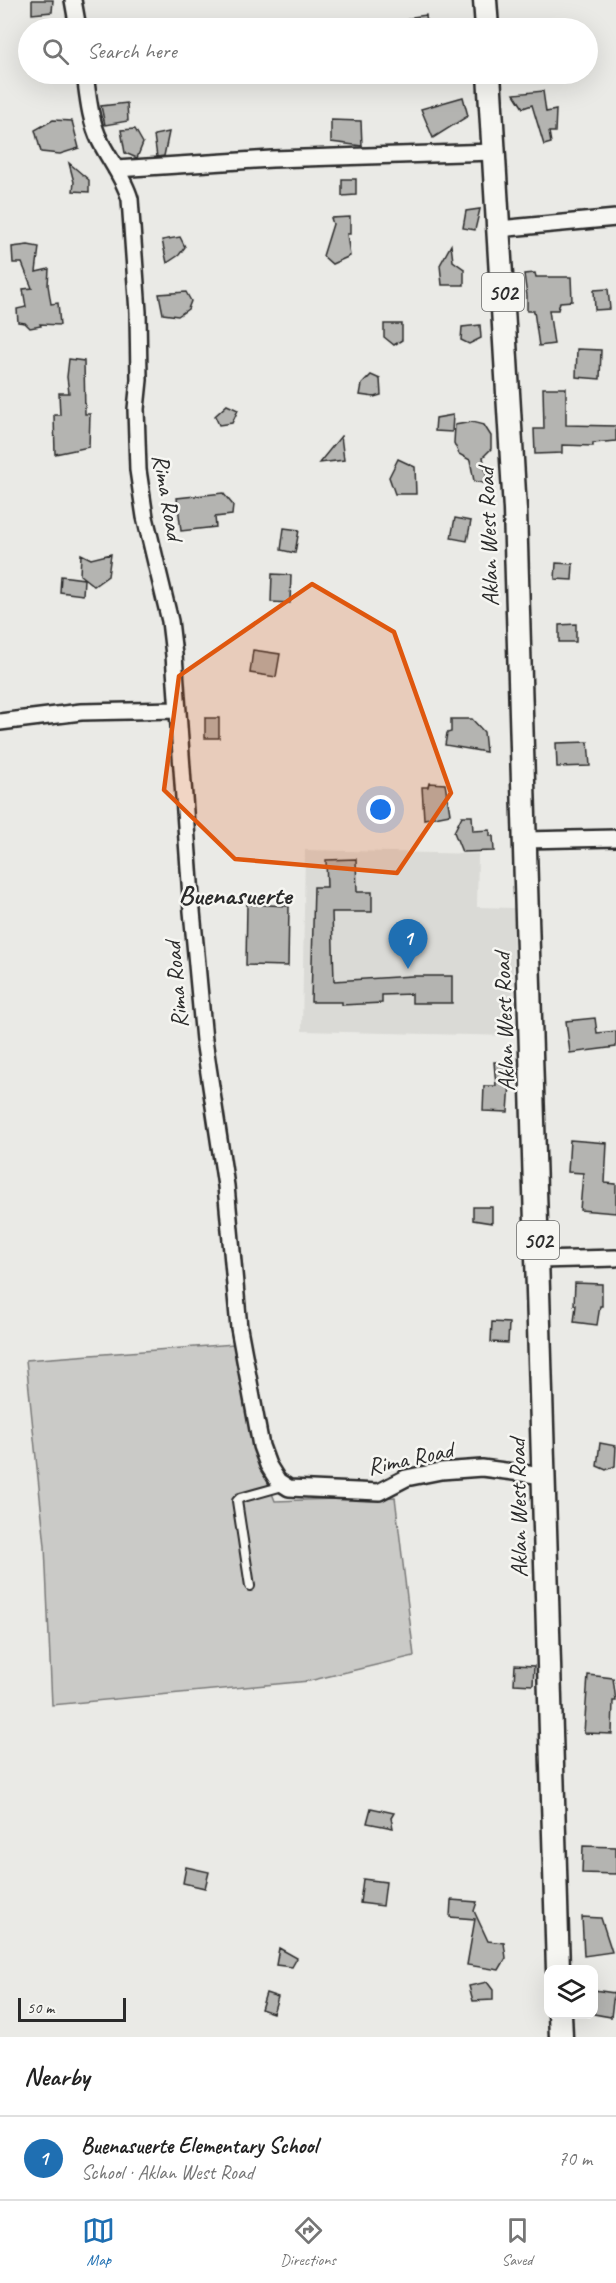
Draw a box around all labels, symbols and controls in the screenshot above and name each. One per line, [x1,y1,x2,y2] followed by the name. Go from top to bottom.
[18,18,598,84] search box
[39,35,72,68] icon: search
[87,37,177,65] text: Search here
[482,273,524,311] road number: 502
[146,452,191,546] street label: Rima Road
[470,463,505,607] street label: Aklan West Road
[366,795,395,824] your location
[179,878,293,912] district label: Buenasuerte
[388,920,428,969] pin: 1
[157,937,195,1029] street label: Rima Road
[486,948,521,1092] street label: Aklan West Road
[517,1221,559,1259] road number: 502
[365,1434,459,1482] street label: Rima Road
[502,1435,534,1578] street label: Aklan West Road
[544,1965,598,2019] map controls
[544,1965,598,2019] button: layers
[18,1995,126,2022] scale bar
[27,1998,54,2018] text: 50 m
[24,2060,89,2093] text: Nearby
[81,2132,317,2160] text: Buenasuerte Elementary School
[39,2146,48,2171] text: 1
[558,2146,592,2171] text: 70 m
[81,2160,254,2185] text: School · Aklan West Road
[82,2214,115,2270] tab: Map
[280,2214,336,2270] tab: Directions
[501,2214,534,2270] tab: Saved

